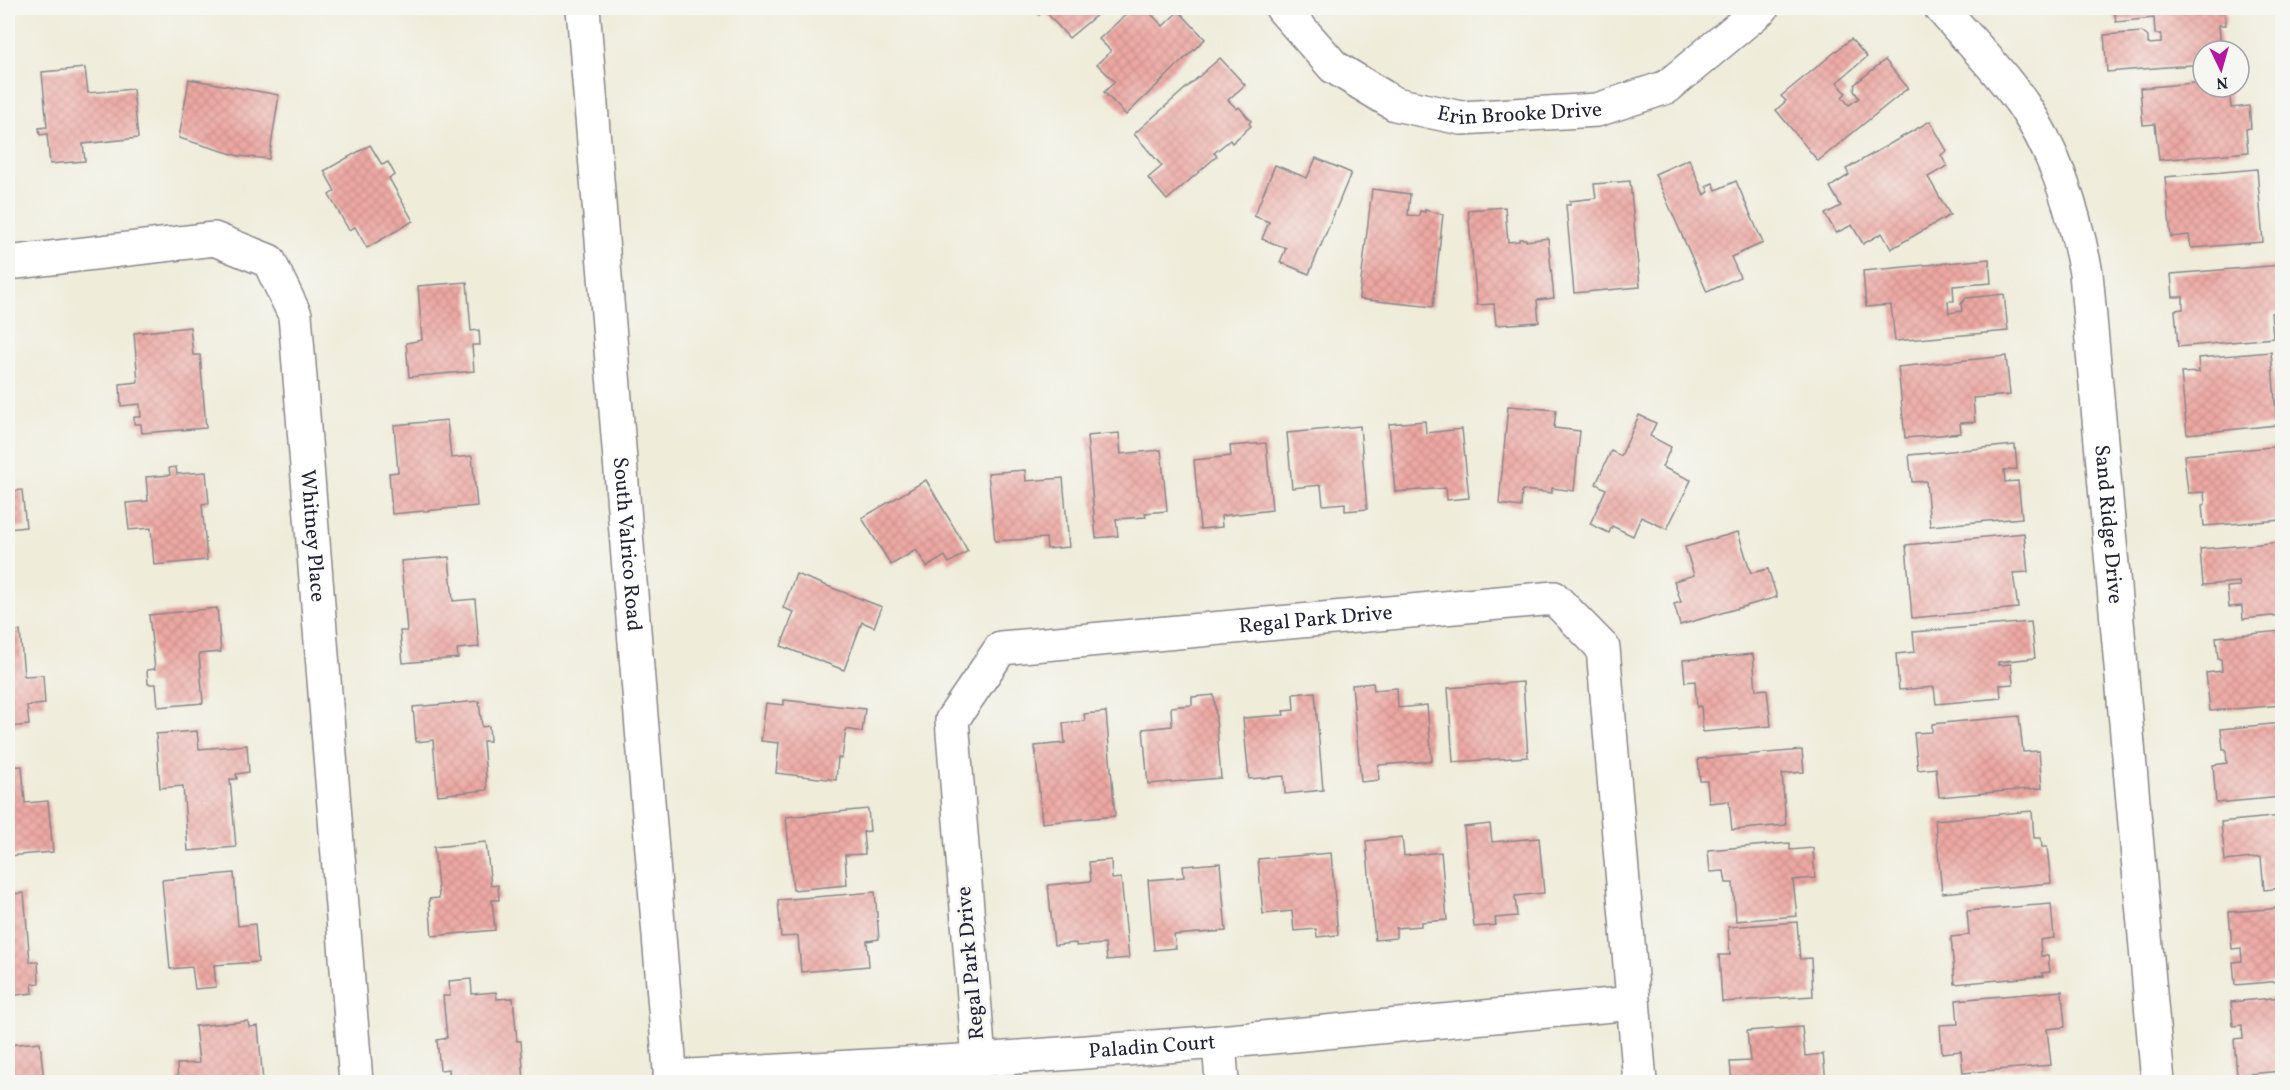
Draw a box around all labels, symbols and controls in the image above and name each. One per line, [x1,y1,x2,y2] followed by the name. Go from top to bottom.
[2191,39,2251,99] north arrow
[2215,70,2229,93] text: N
[1434,95,1603,133] street label: Erin Brooke Drive
[2087,443,2130,605] street label: Sand Ridge Drive
[605,456,649,632] street label: South Valrico Road
[293,468,332,603] street label: Whitney Place
[1238,598,1394,641] street label: Regal Park Drive
[950,885,992,1041] street label: Regal Park Drive
[1087,1028,1217,1066] street label: Paladin Court

